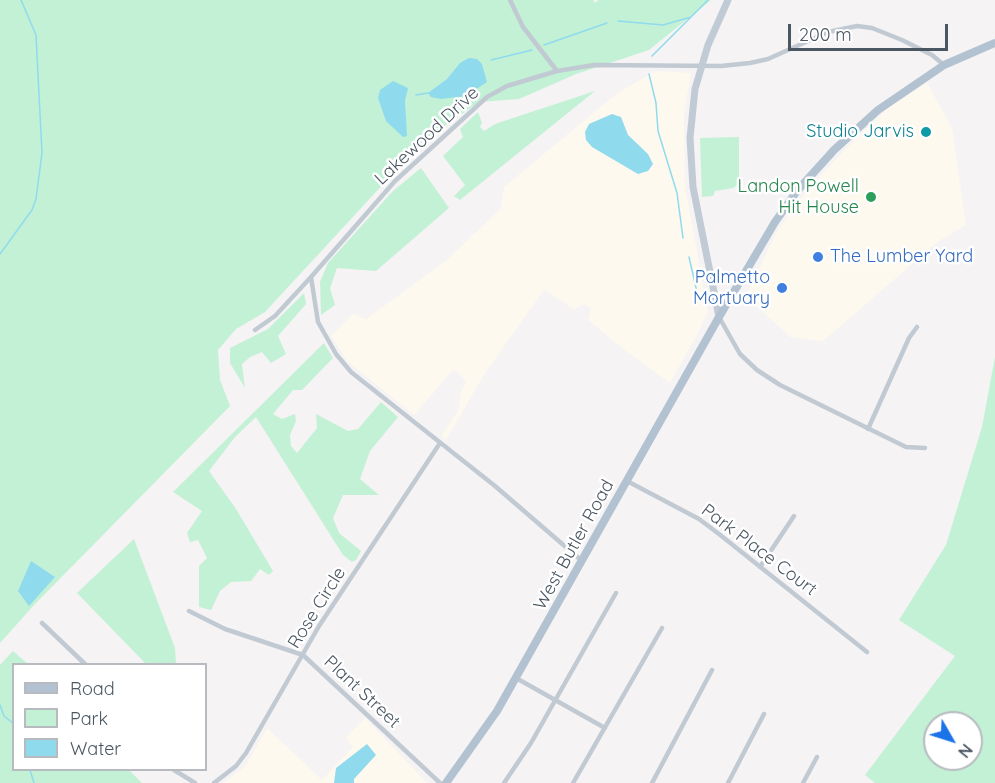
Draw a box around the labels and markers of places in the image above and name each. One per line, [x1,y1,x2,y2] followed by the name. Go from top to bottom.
[806,121,914,143] place label: Studio Jarvis
[919,125,933,139] marker: Studio Jarvis
[738,176,859,219] place label: Landon Powell Hit House
[864,190,878,204] marker: Landon Powell Hit House
[830,246,973,268] place label: The Lumber Yard
[811,250,825,264] marker: The Lumber Yard
[693,267,770,310] place label: Palmetto Mortuary
[775,281,789,295] marker: Palmetto Mortuary

